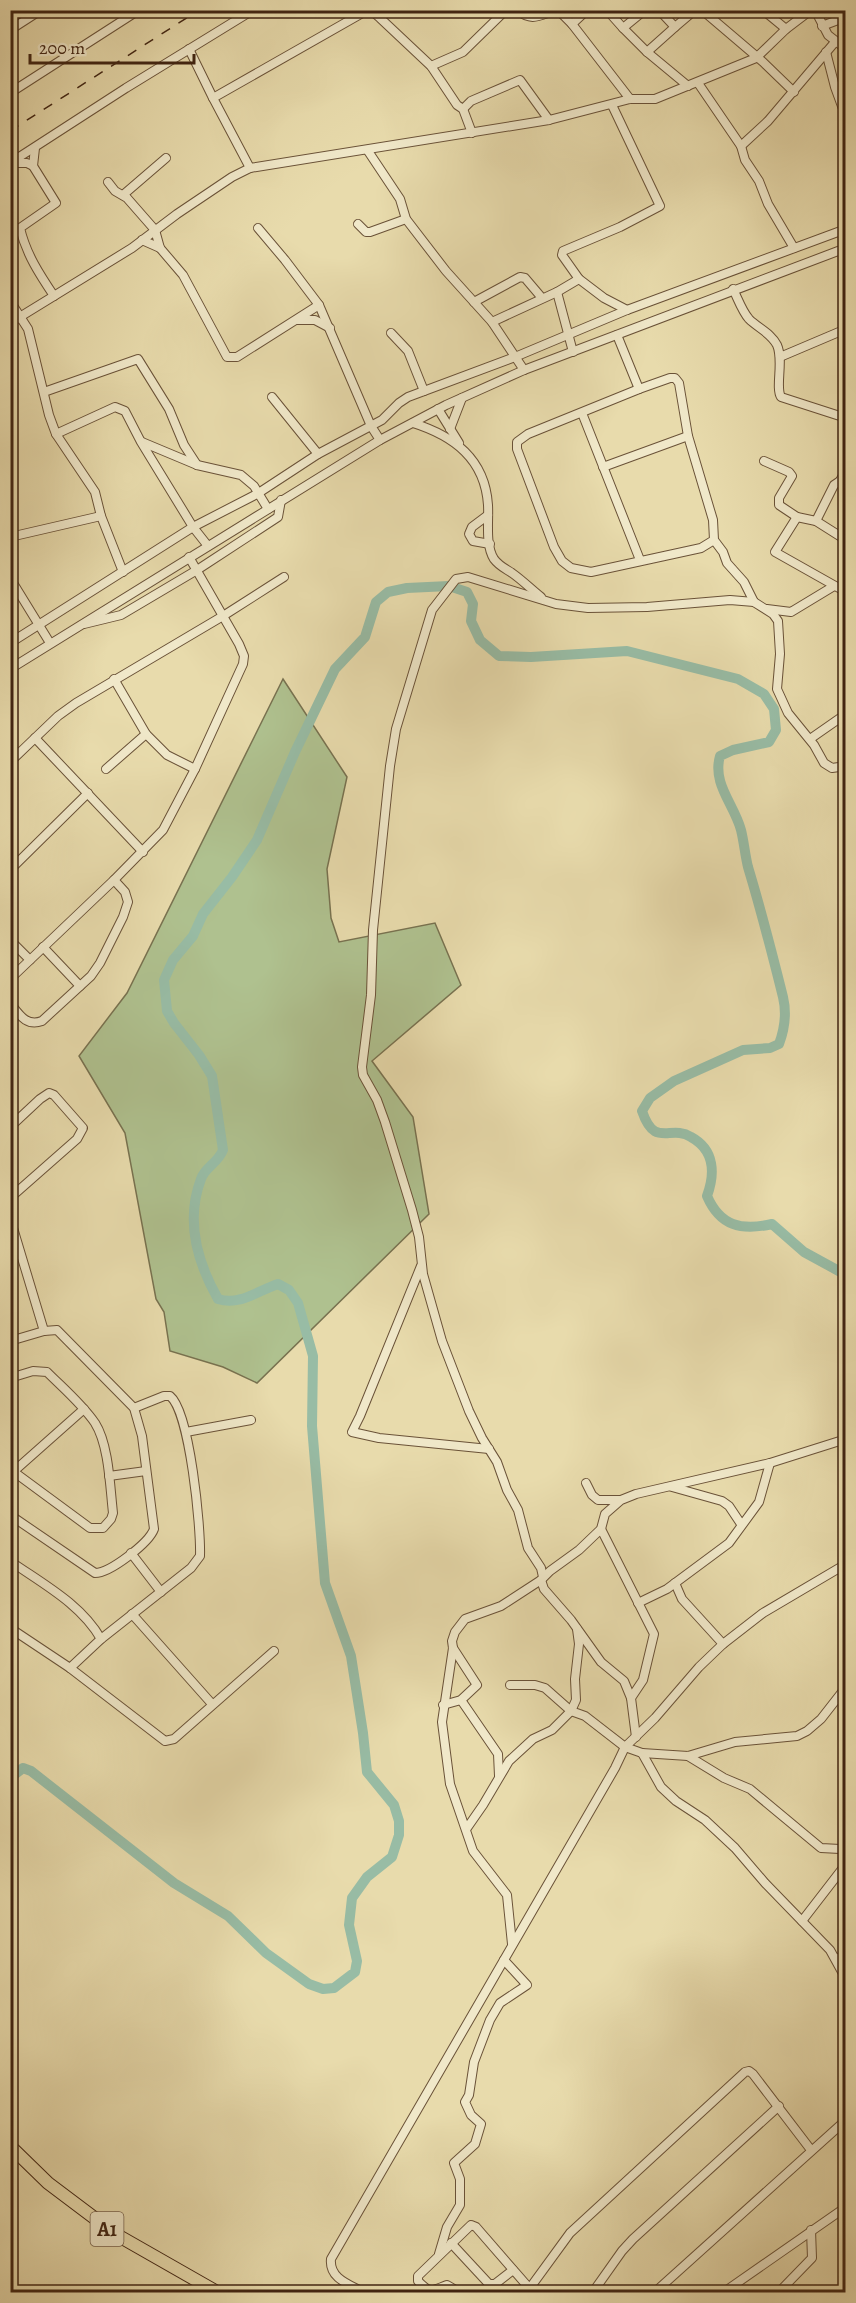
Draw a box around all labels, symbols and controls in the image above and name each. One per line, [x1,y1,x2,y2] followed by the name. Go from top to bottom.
[30,27,194,65] scale bar
[39,36,85,60] text: 200 m
[90,2212,124,2246] road number: A1

